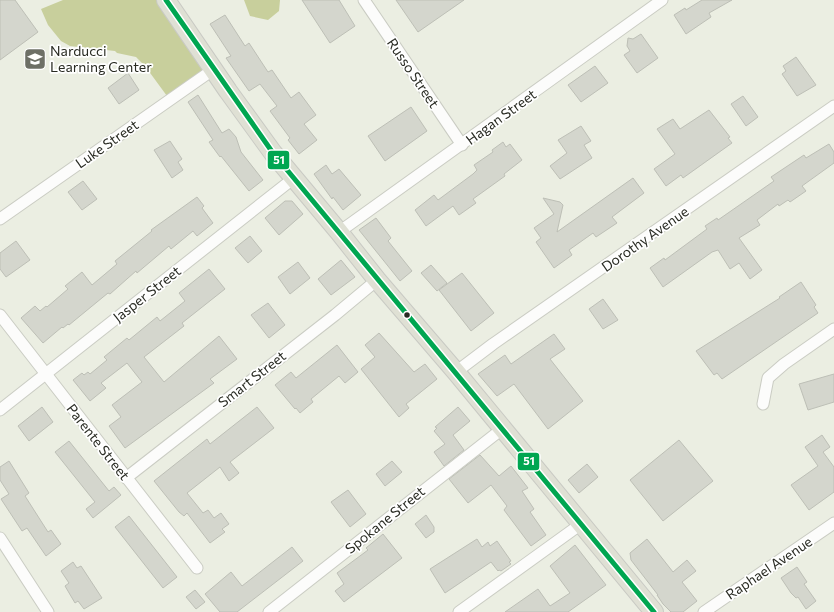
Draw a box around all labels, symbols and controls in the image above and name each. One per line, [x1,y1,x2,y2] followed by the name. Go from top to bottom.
[384,35,443,111] street label: Russo Street
[50,42,152,75] place label: Narducci Learning Center
[22,46,48,72] school or university icon: Narducci Learning Center
[462,85,539,148] street label: Hagan Street
[72,116,142,171] street label: Luke Street
[267,150,290,170] line badge: 51
[273,153,285,166] text: 51
[598,202,692,275] street label: Dorothy Avenue
[109,262,184,325] street label: Jasper Street
[402,310,412,320] unlabelled marker
[214,347,289,410] street label: Smart Street
[63,400,134,483] street label: Parente Street
[517,452,540,471] line badge: 51
[523,454,535,467] text: 51
[341,482,428,557] street label: Spokane Street
[722,532,815,603] street label: Raphael Avenue

